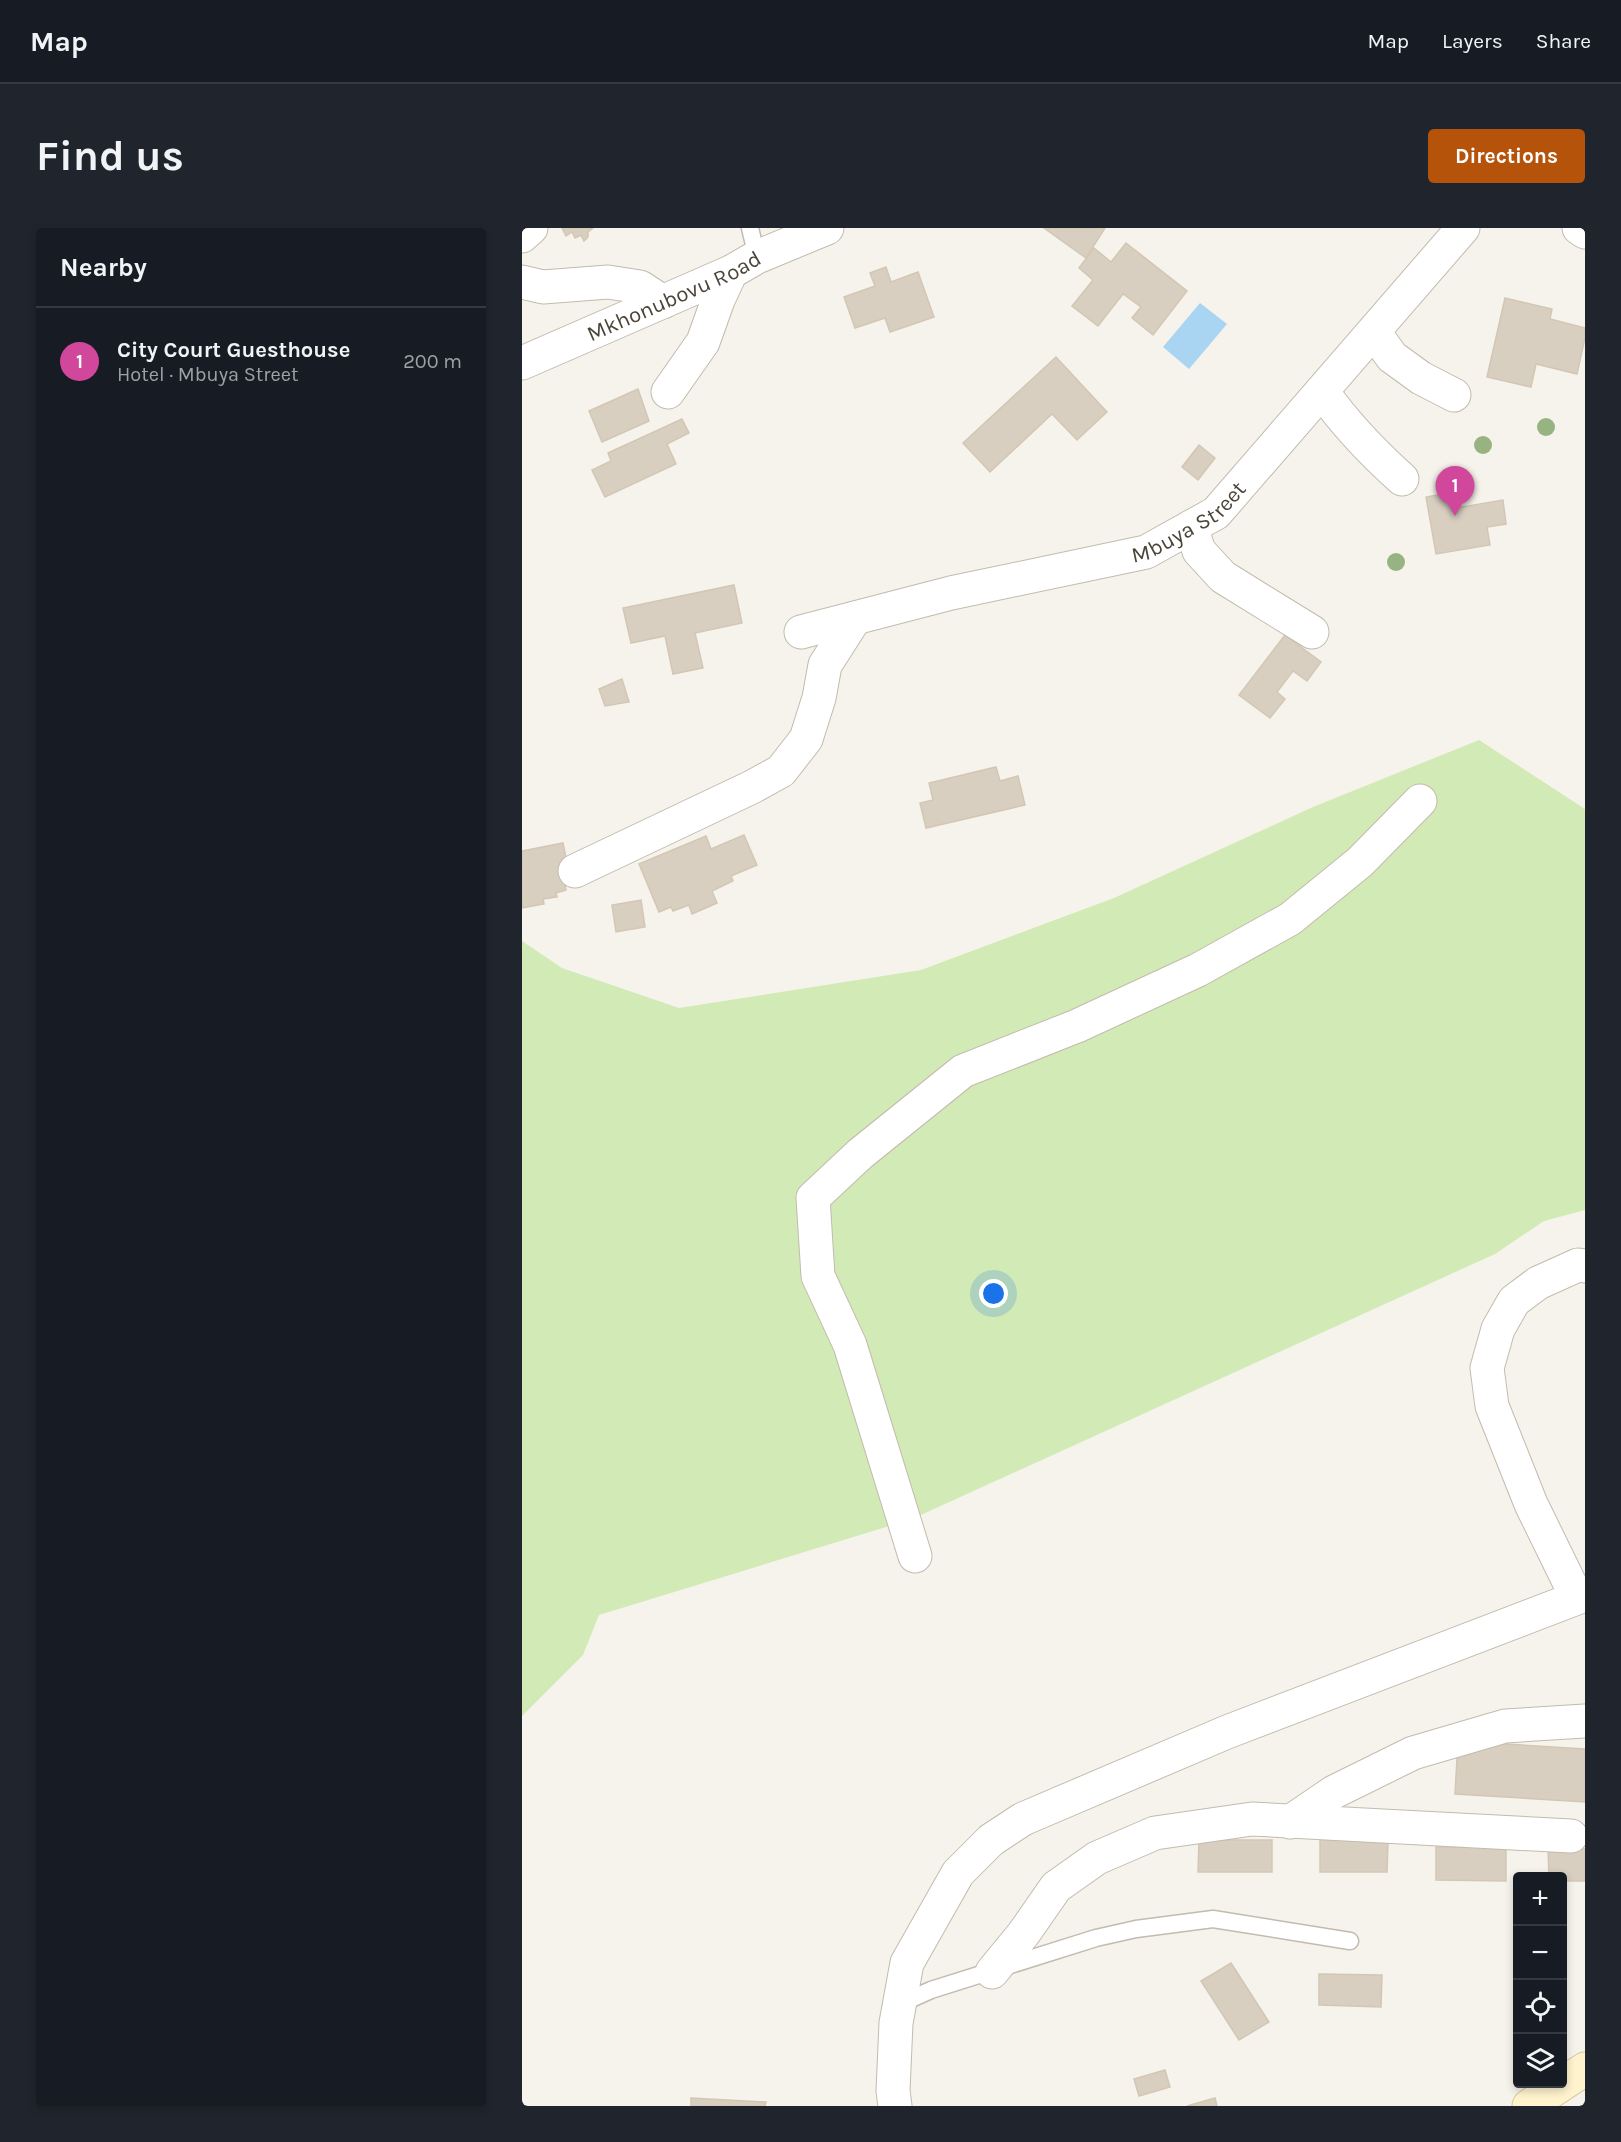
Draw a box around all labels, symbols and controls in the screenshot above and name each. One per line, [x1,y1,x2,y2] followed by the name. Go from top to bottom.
[30,25,88,58] text: Map
[1367,29,1409,53] text: Map
[1442,29,1503,53] text: Layers
[1536,29,1591,53] text: Share
[1428,129,1585,183] button: Directions
[36,131,184,181] text: Find us
[583,246,766,347] street label: Mkhonubovu Road
[60,252,147,283] text: Nearby
[117,337,350,363] text: City Court Guesthouse
[76,350,83,373] text: 1
[403,350,462,373] text: 200 m
[117,363,299,386] text: Hotel · Mbuya Street
[1436,466,1474,516] pin: 1
[1129,476,1252,569] street label: Mbuya Street
[979,1279,1008,1308] your location
[1513,1872,1567,2088] map controls
[1513,1872,1567,1926] button: +
[1513,1926,1567,1980] button: −
[1513,1980,1567,2034] button: locate
[1513,2034,1567,2088] button: layers

